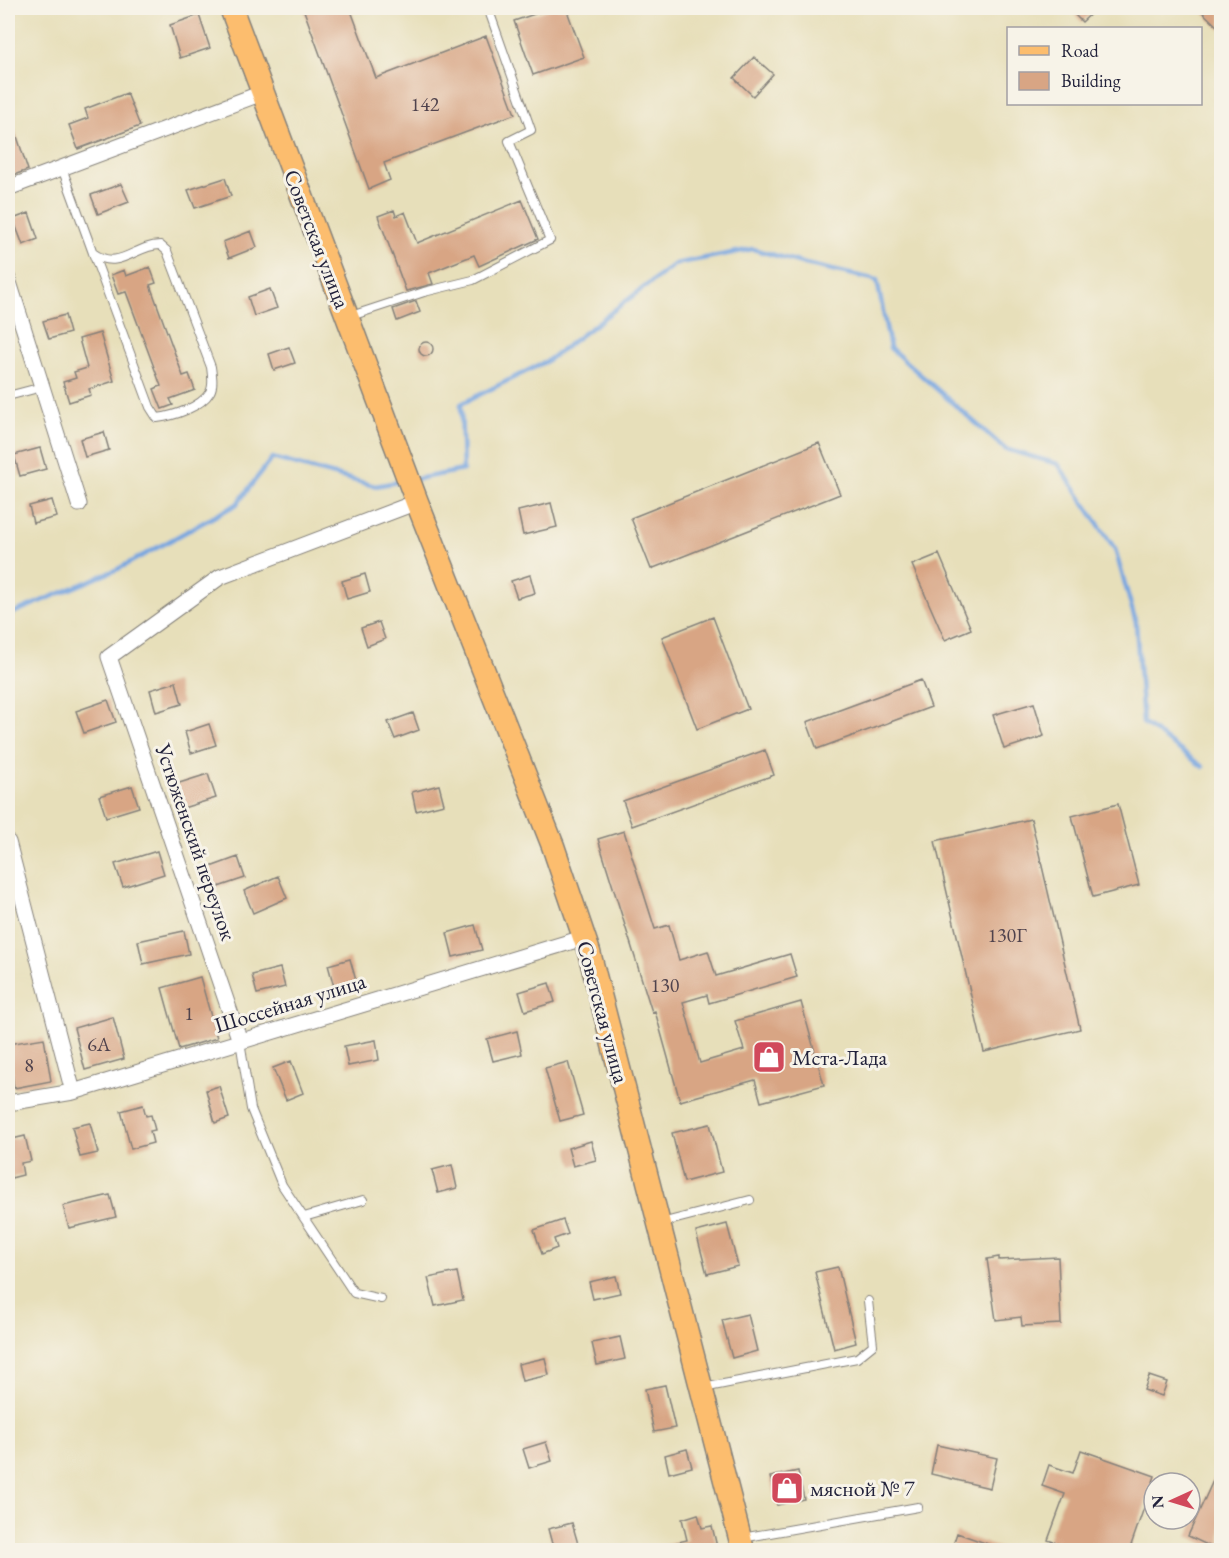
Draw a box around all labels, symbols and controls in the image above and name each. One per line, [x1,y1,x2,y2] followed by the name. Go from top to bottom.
[1007,27,1202,105] legend
[1061,39,1100,62] text: Road
[1061,69,1121,92] text: Building
[411,91,440,117] house number: 142
[277,165,357,313] street label: Советская улица
[148,739,243,945] street label: Устюженский переулок
[987,922,1027,948] house number: 130Г
[570,937,636,1087] street label: Советская улица
[211,966,369,1040] street label: Шоссейная улица
[651,972,680,998] house number: 130
[184,1000,194,1026] house number: 1
[87,1031,111,1057] house number: 6А
[751,1039,787,1075] shop icon: Мста-Лада
[792,1043,888,1072] place label: Мста-Лада
[24,1052,34,1078] house number: 8
[769,1470,805,1506] shop icon: мясной № 7
[1142,1471,1202,1531] north arrow
[810,1474,915,1503] place label: мясной № 7
[1147,1495,1168,1509] text: N

